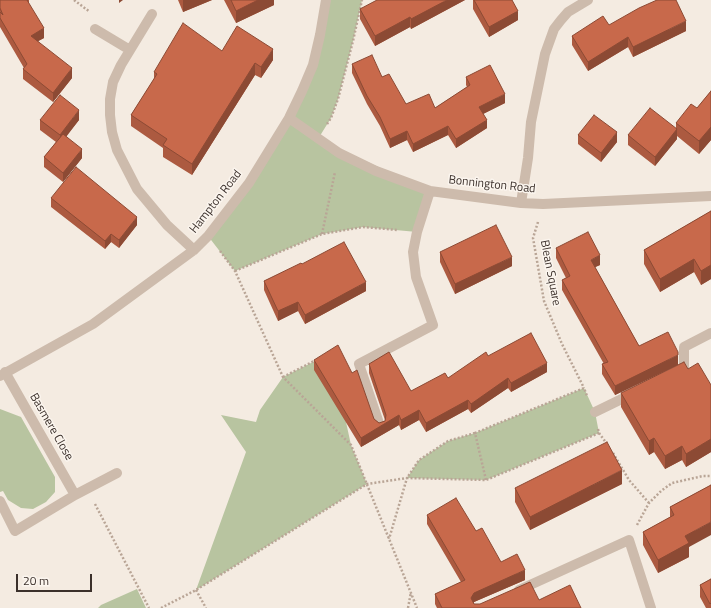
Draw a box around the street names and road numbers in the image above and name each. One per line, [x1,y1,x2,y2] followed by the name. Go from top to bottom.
[187,168,245,236] street label: Hampton Road
[448,173,536,197] street label: Bonnington Road
[537,239,563,307] street label: Blean Square
[26,391,76,463] street label: Basmere Close

